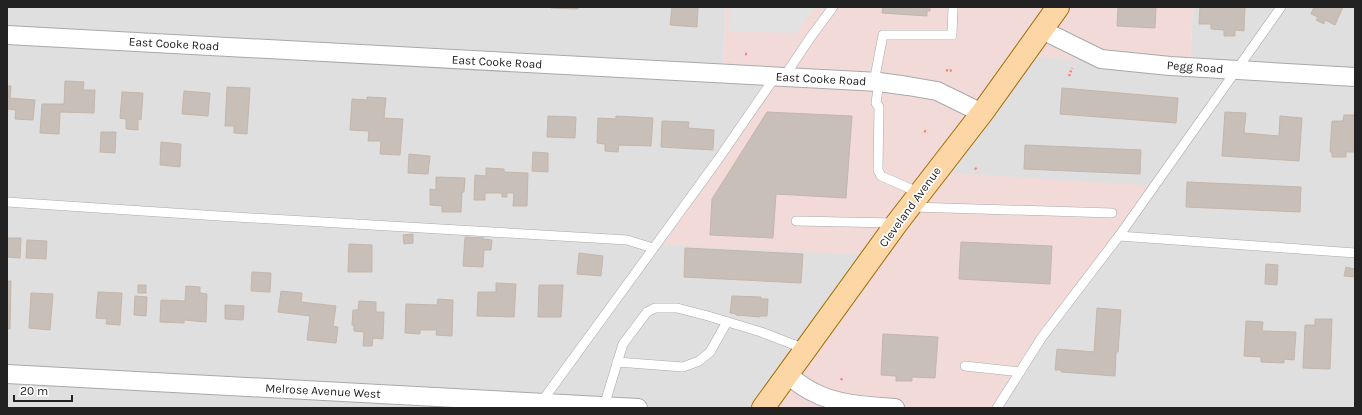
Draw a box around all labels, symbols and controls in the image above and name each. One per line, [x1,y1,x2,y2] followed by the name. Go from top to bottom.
[128,35,220,53] street label: East Cooke Road
[451,53,543,71] street label: East Cooke Road
[1166,58,1224,76] street label: Pegg Road
[775,70,867,88] street label: East Cooke Road
[876,164,944,250] street label: Cleveland Avenue
[14,377,72,403] scale bar
[265,381,382,401] street label: Melrose Avenue West
[20,384,48,398] text: 20 m

